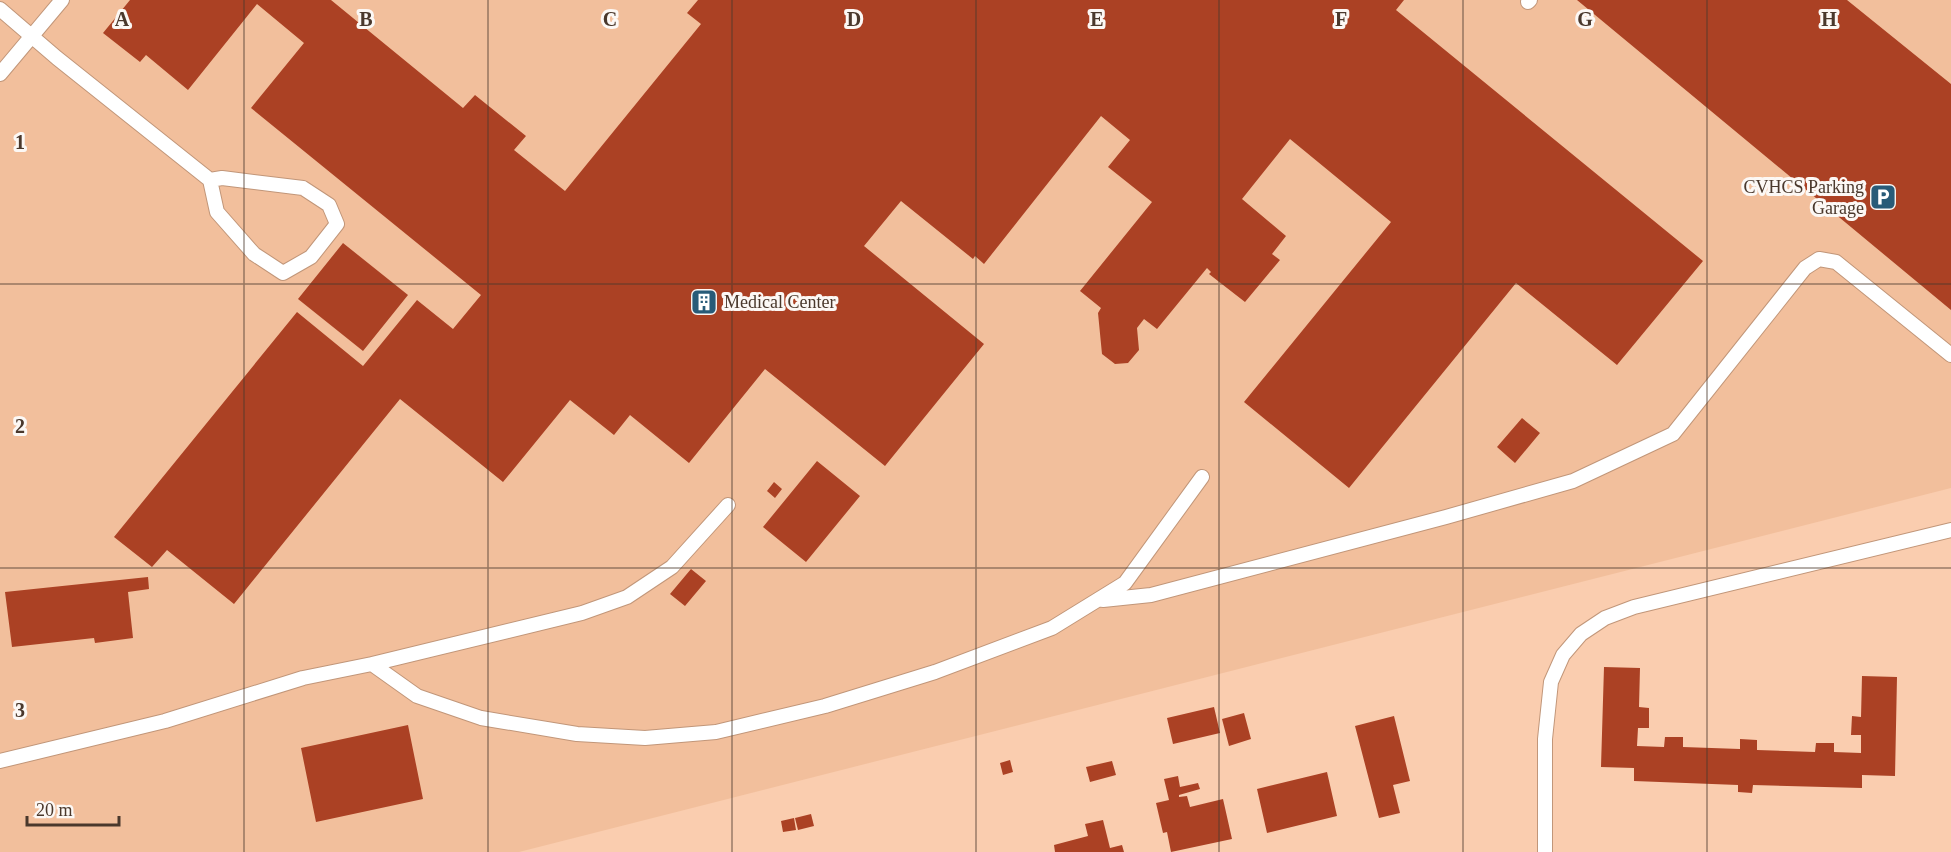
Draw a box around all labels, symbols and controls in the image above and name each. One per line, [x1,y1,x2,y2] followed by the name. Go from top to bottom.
[115,8,130,30] text: A
[359,8,373,30] text: B
[603,8,617,30] text: C
[847,8,861,30] text: D
[1090,8,1104,30] text: E
[1335,8,1347,30] text: F
[1577,8,1593,30] text: G
[1821,8,1837,30] text: H
[15,131,25,153] text: 1
[1743,177,1864,218] place label: CVHCS Parking Garage
[1868,182,1898,212] parking icon: CVHCS Parking Garage
[689,287,719,317] building icon: Medical Center
[724,292,835,312] place label: Medical Center
[15,415,25,437] text: 2
[15,699,25,721] text: 3
[27,789,118,827] scale bar
[36,800,73,820] text: 20 m

